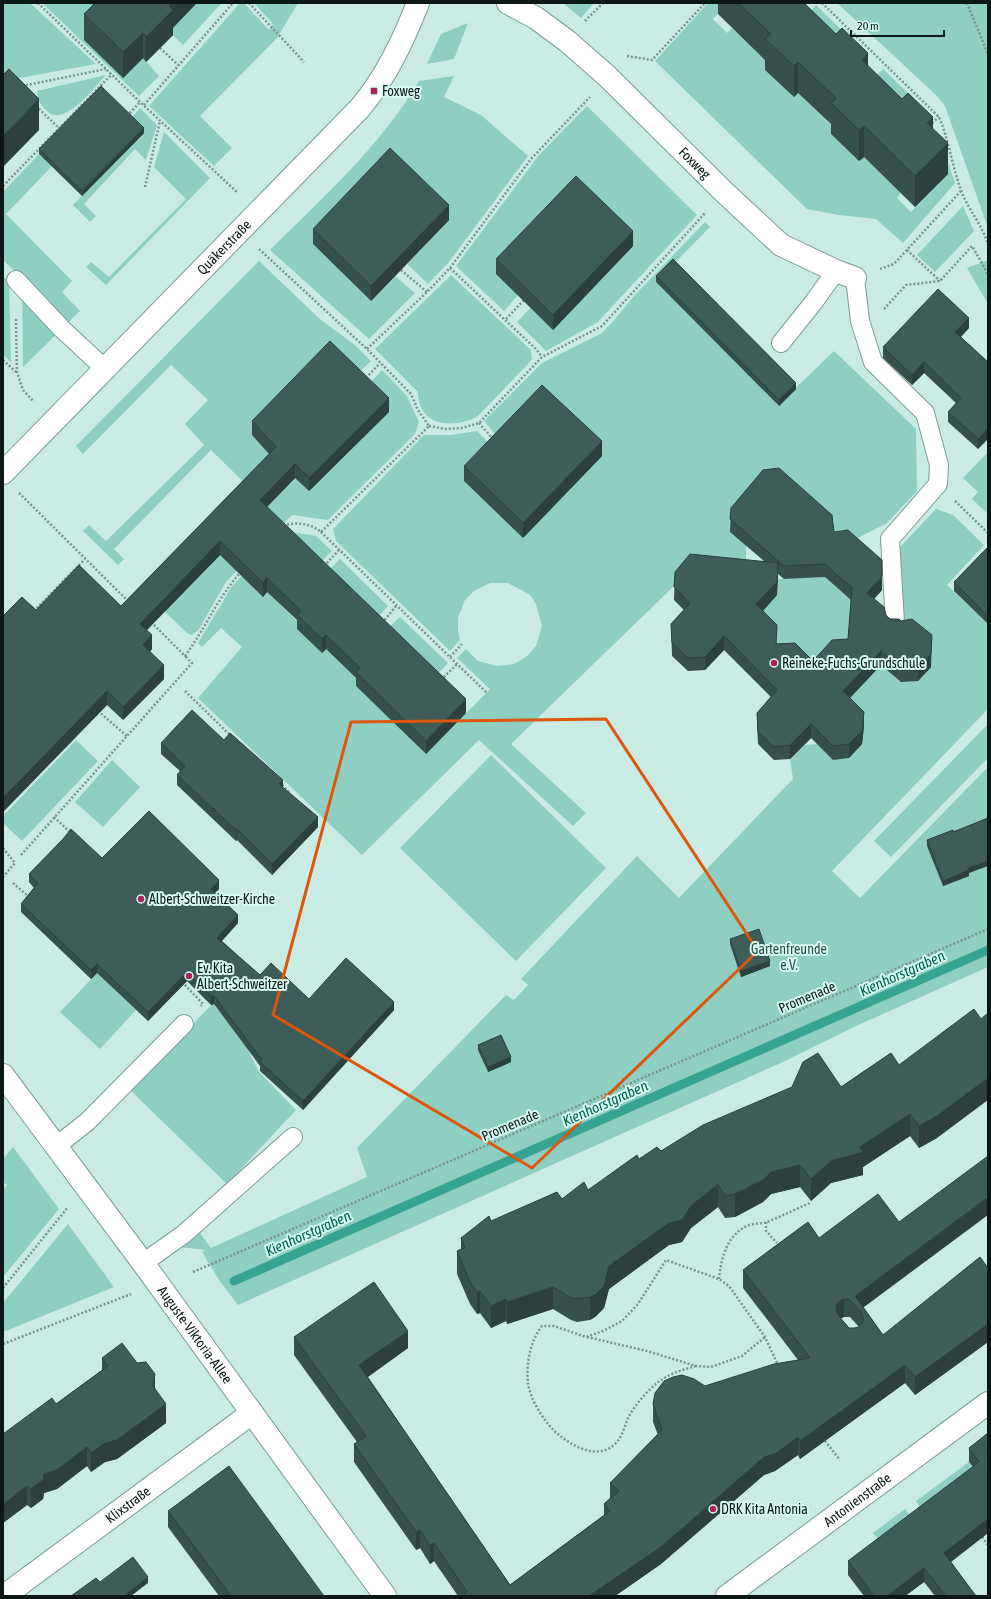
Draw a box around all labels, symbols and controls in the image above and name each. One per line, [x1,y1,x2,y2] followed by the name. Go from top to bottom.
[851,12,944,38] scale bar
[857,19,879,33] text: 20 m
[382,83,420,99] place label: Foxweg
[369,86,379,96] marker: Foxweg
[676,144,714,182] street label: Foxweg
[194,216,254,278] street label: Quäkerstraße
[782,655,925,671] place label: Reineke-Fuchs-Grundschule
[769,658,779,668] marker: Reineke-Fuchs-Grundschule
[149,891,275,907] place label: Albert-Schweitzer-Kirche
[136,894,146,904] marker: Albert-Schweitzer-Kirche
[751,941,827,973] park label: Gartenfreunde e.V.
[857,947,947,999] water label: Kienhorstgraben
[197,960,288,992] place label: Ev. Kita Albert-Schweitzer
[184,971,194,981] marker: Ev. Kita Albert-Schweitzer
[776,978,838,1016] street label: Promenade
[560,1077,650,1129] water label: Kienhorstgraben
[479,1106,541,1144] street label: Promenade
[263,1207,353,1259] water label: Kienhorstgraben
[154,1283,236,1386] street label: Auguste-Viktoria-Allee
[820,1470,894,1530] street label: Antonienstraße
[102,1483,154,1526] street label: Klixstraße
[721,1501,808,1517] place label: DRK Kita Antonia
[708,1504,718,1514] marker: DRK Kita Antonia

